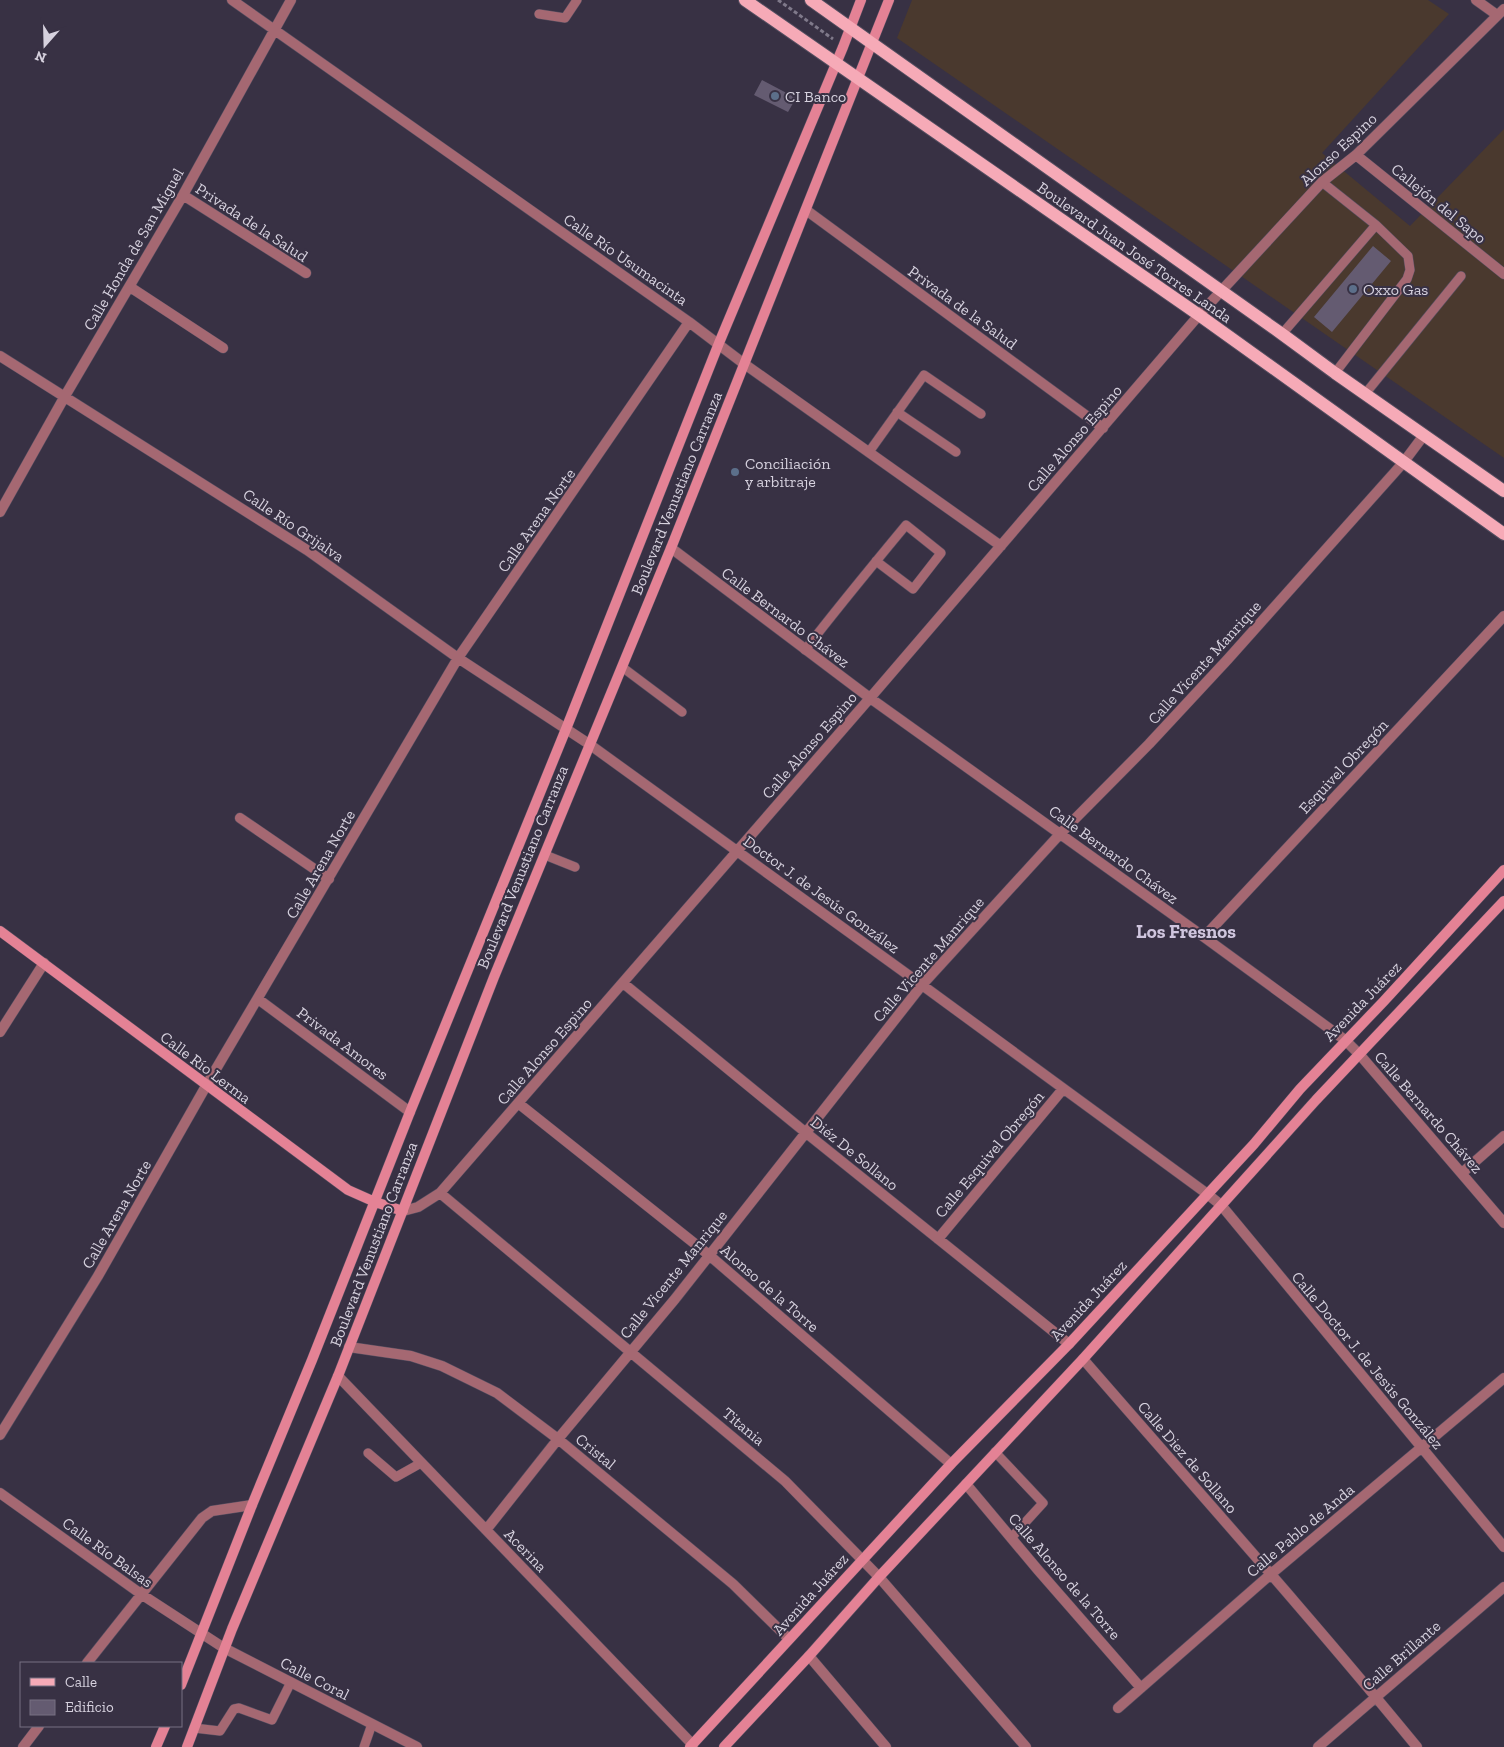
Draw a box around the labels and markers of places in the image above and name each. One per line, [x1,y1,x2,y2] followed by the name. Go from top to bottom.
[785,87,846,106] place label: CI Banco
[769,90,781,102] marker: CI Banco
[1363,280,1428,299] place label: Oxxo Gas
[1347,283,1359,295] marker: Oxxo Gas
[745,454,831,491] place label: Conciliación y arbitraje
[729,466,741,478] marker: Conciliación y arbitraje

